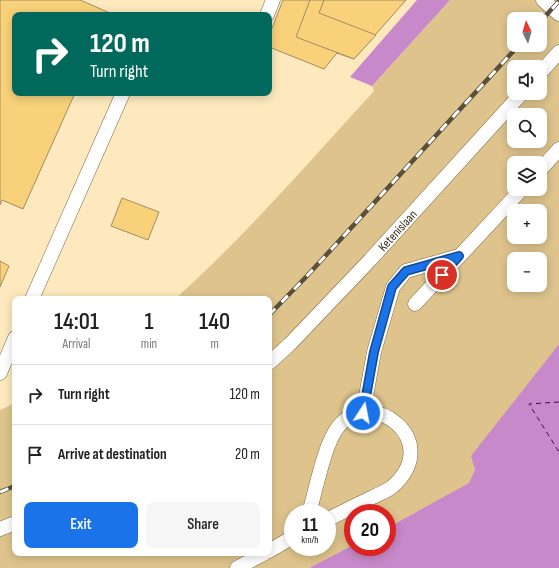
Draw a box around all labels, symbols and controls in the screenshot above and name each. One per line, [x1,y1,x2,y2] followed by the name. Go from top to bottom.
[507,12,547,52] north arrow
[507,12,547,292] map controls
[90,27,150,60] text: 120 m
[24,28,76,80] icon: right
[507,60,547,100] button: sound
[90,61,148,82] text: Turn right
[507,108,547,148] button: search
[507,156,547,196] button: layers
[507,204,547,244] button: +
[375,207,421,255] street label: Ketenislaan
[507,252,547,292] button: −
[425,258,459,292] pin
[431,264,453,286] icon: arrive
[54,307,99,336] text: 14:01
[144,307,153,336] text: 1
[199,307,230,336] text: 140
[62,336,90,352] text: Arrival
[141,336,157,352] text: min
[210,336,219,352] text: m
[24,384,46,406] icon: right
[58,385,110,404] text: Turn right
[230,385,260,404] text: 120 m
[342,392,384,434] position arrow
[24,444,46,466] icon: arrive
[58,445,167,464] text: Arrive at destination
[235,445,260,464] text: 20 m
[24,502,138,548] button: Exit
[146,502,260,548] button: Share
[344,504,396,556] speed limit sign: 20
[302,513,318,537] text: 11
[301,534,319,546] text: km/h

